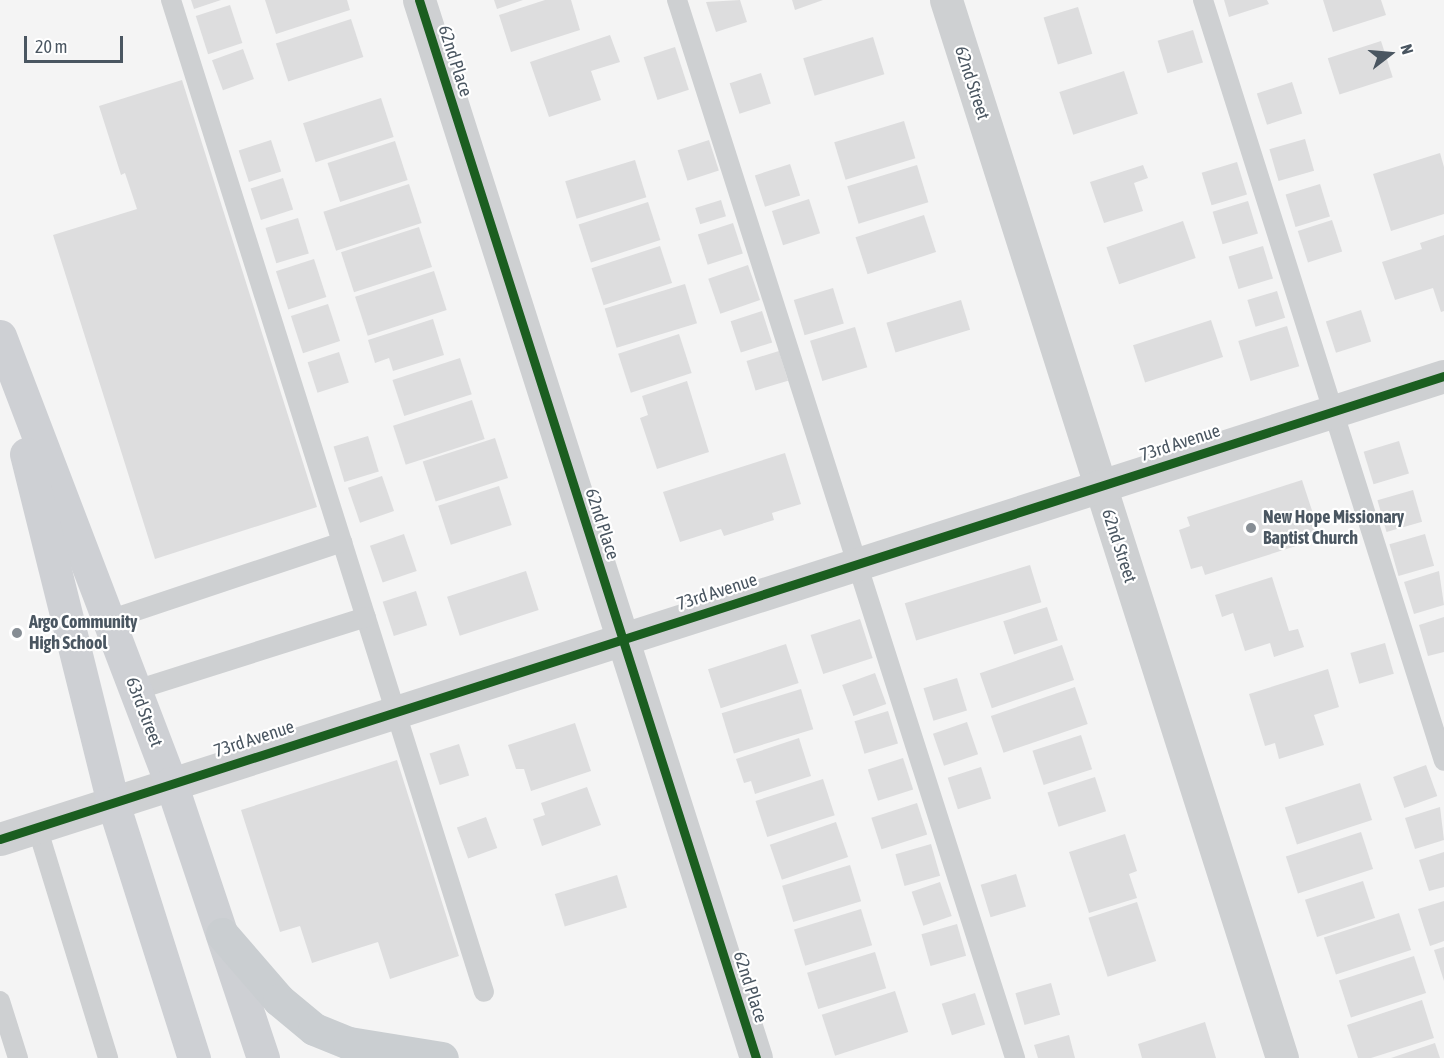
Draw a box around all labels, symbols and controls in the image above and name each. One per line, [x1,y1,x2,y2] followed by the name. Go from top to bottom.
[433,23,477,99] street label: 62nd Place
[27,24,126,62] scale bar
[1360,24,1420,84] north arrow
[35,36,67,57] text: 20 m
[1397,42,1417,56] text: N
[950,43,994,123] street label: 62nd Street
[1137,420,1223,466] street label: 73rd Avenue
[580,486,624,562] street label: 62nd Place
[1097,506,1141,586] street label: 62nd Street
[1263,507,1404,550] place label: New Hope Missionary Baptist Church
[1244,521,1258,535] marker: New Hope Missionary Baptist Church
[674,569,760,615] street label: 73rd Avenue
[29,612,138,654] place label: Argo Community High School
[10,626,24,640] marker: Argo Community High School
[121,674,167,750] street label: 63rd Street
[211,716,297,762] street label: 73rd Avenue
[728,949,772,1025] street label: 62nd Place

